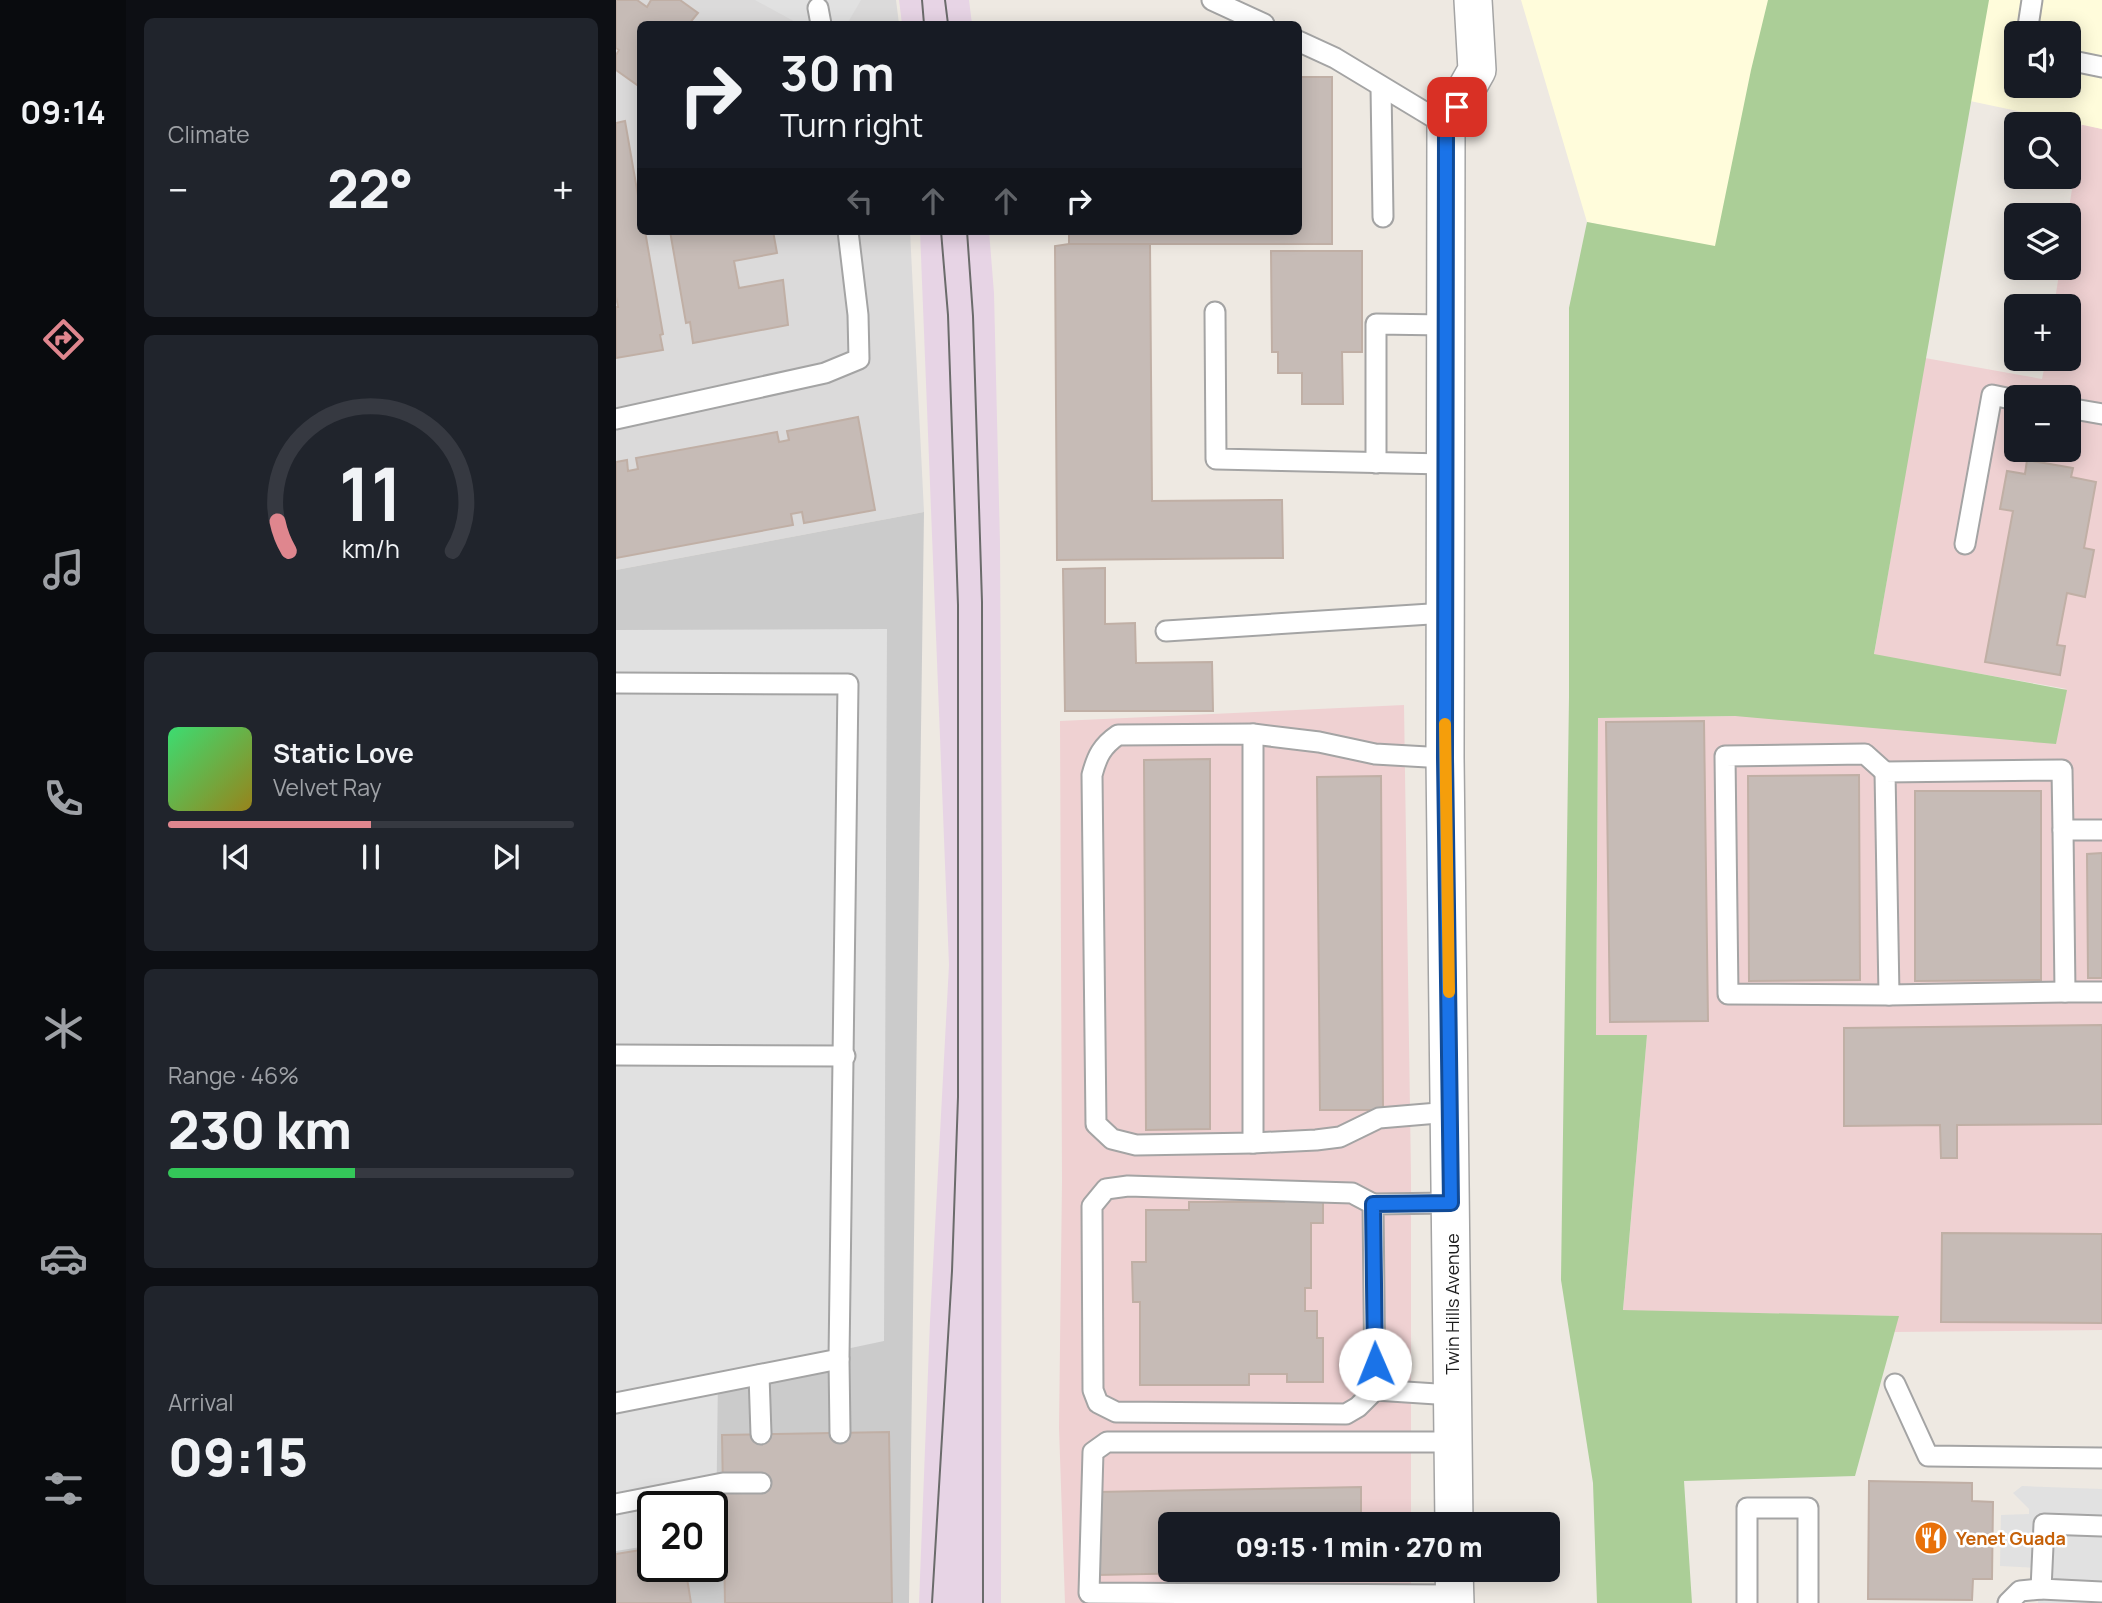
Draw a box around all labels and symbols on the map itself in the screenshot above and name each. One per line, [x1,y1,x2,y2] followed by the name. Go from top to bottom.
[1427,77,1487,137] pin
[1440,1233,1464,1375] street label: Twin Hills Avenue
[1338,1327,1412,1401] position arrow
[637,1491,728,1582] speed limit sign: 20
[1912,1519,1950,1557] restaurant icon: Yenet Guada
[1956,1526,2066,1550] place label: Yenet Guada

